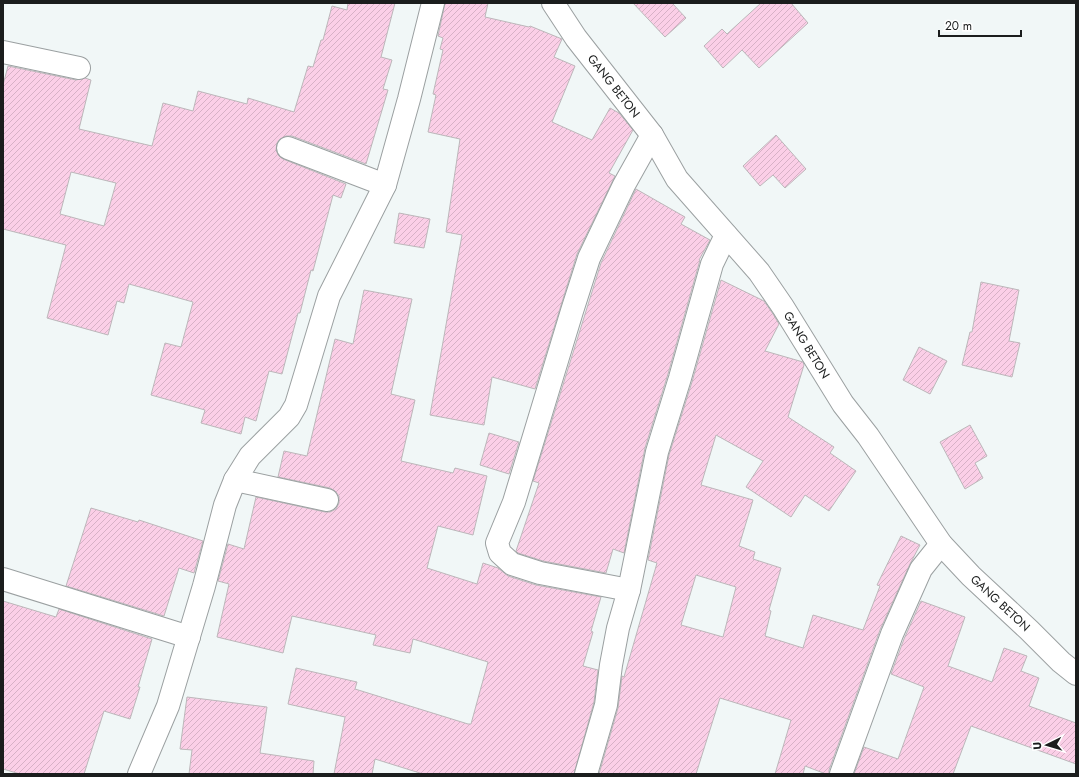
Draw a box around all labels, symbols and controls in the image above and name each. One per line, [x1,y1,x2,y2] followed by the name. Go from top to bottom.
[939,12,1021,38] scale bar
[945,17,972,35] text: 20 m
[583,51,644,122] street label: GANG BETON
[779,308,834,382] street label: GANG BETON
[966,571,1034,636] street label: GANG BETON
[1027,725,1067,765] north arrow
[1029,741,1045,750] text: U

